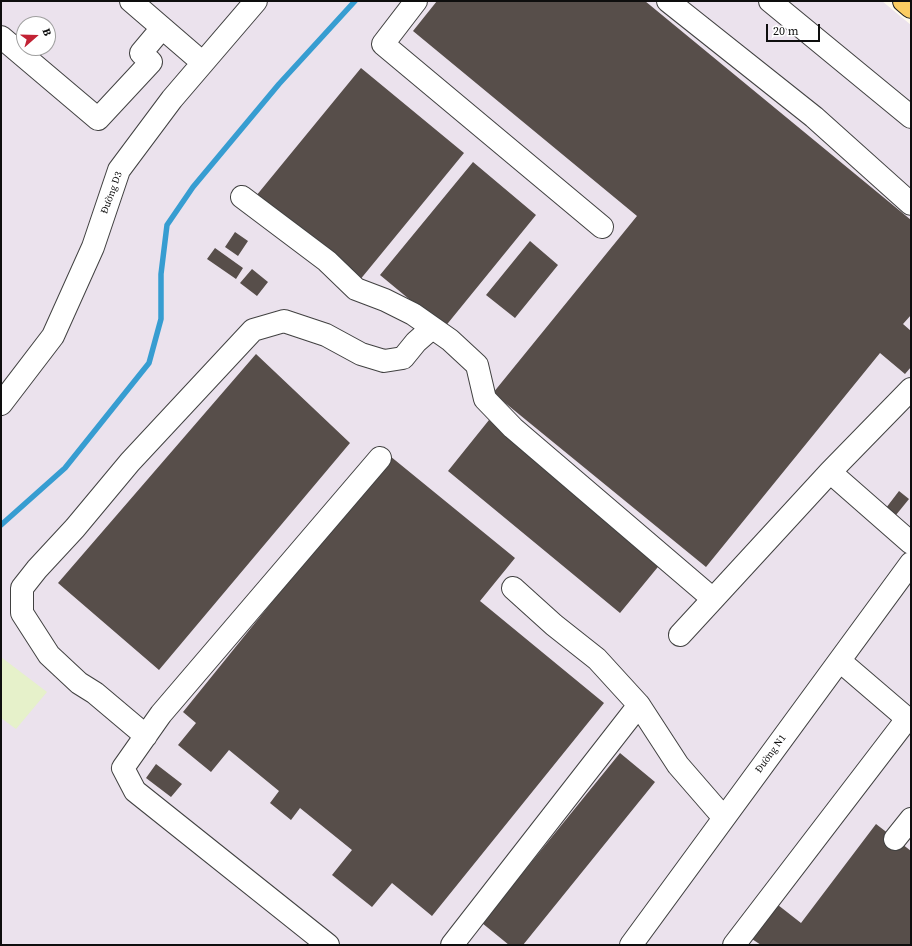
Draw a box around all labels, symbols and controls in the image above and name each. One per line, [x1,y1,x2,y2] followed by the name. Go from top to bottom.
[16,16,56,56] north arrow
[768,16,822,42] scale bar
[773,23,799,39] text: 20 m
[39,26,55,38] text: B
[99,170,125,216] street label: Đường D3
[753,733,789,775] street label: Đường N1

